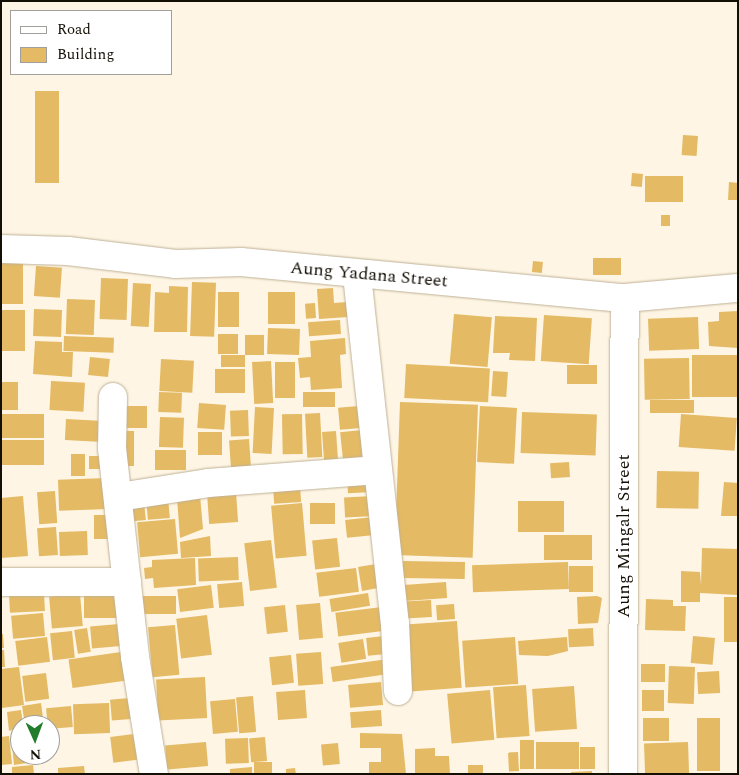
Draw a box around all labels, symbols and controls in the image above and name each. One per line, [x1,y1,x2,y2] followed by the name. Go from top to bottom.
[10,10,172,75] legend
[57,18,91,41] text: Road
[57,43,114,66] text: Building
[289,257,449,293] street label: Aung Yadana Street
[613,454,635,618] street label: Aung Mingalr Street
[10,715,60,765] north arrow
[29,744,42,765] text: N

